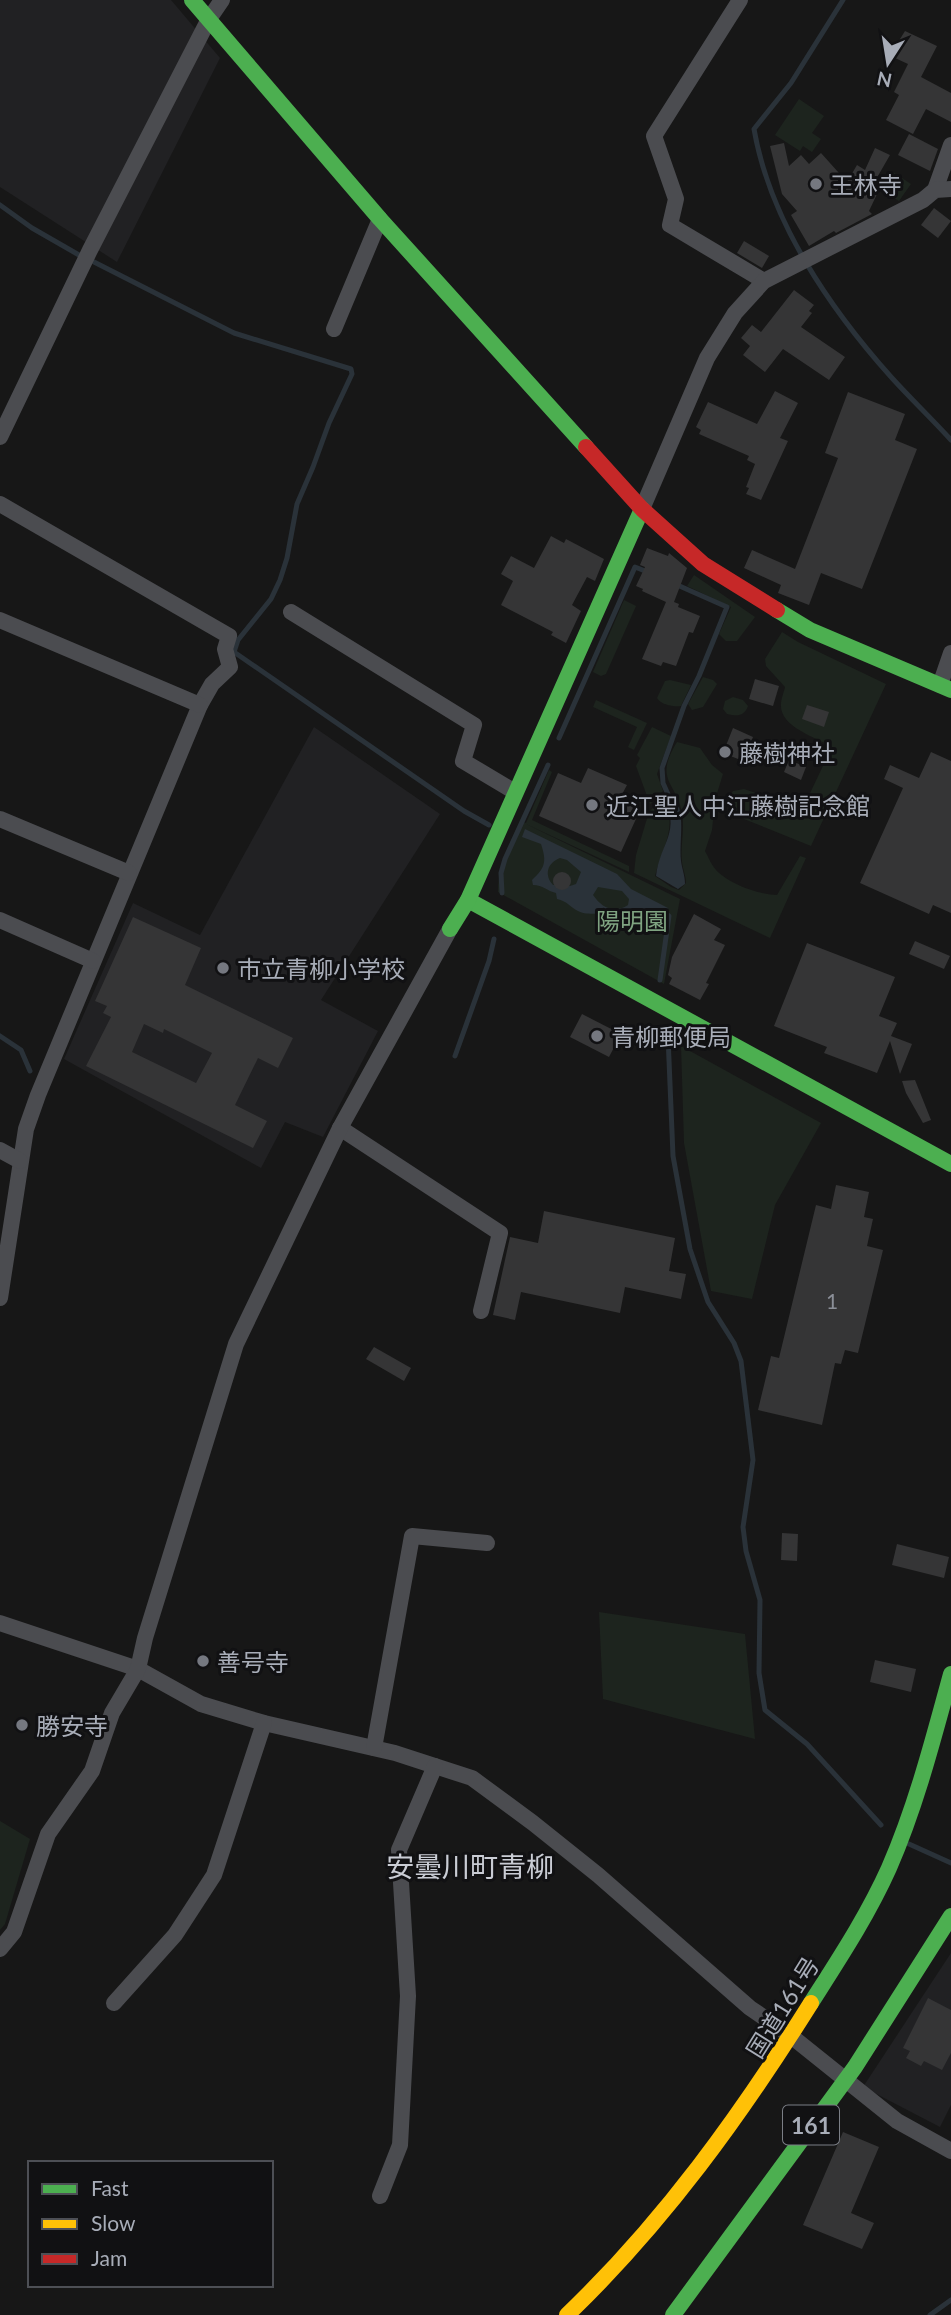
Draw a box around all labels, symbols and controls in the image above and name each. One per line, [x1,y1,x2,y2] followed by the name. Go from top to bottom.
[853,28,923,98] north arrow
[875,67,894,93] text: N
[830,170,902,199] place label: 王林寺
[808,176,824,192] marker: 王林寺
[739,738,835,767] place label: 藤樹神社
[717,744,733,760] marker: 藤樹神社
[606,791,870,820] place label: 近江聖人中江藤樹記念館
[584,797,600,813] marker: 近江聖人中江藤樹記念館
[596,906,668,935] park label: 陽明園
[237,954,405,983] place label: 市立青柳小学校
[215,960,231,976] marker: 市立青柳小学校
[611,1022,731,1051] place label: 青柳郵便局
[589,1028,605,1044] marker: 青柳郵便局
[826,1288,838,1313] house number: 1
[217,1647,289,1676] place label: 善号寺
[195,1653,211,1669] marker: 善号寺
[36,1711,108,1740] place label: 勝安寺
[14,1717,30,1733] marker: 勝安寺
[386,1849,554,1883] district label: 安曇川町青柳
[740,1951,824,2063] street label: 国道161号
[783,2106,839,2144] road number: 161
[28,2161,273,2287] legend
[91,2175,129,2200] text: Fast
[91,2210,136,2235] text: Slow
[91,2245,127,2270] text: Jam

